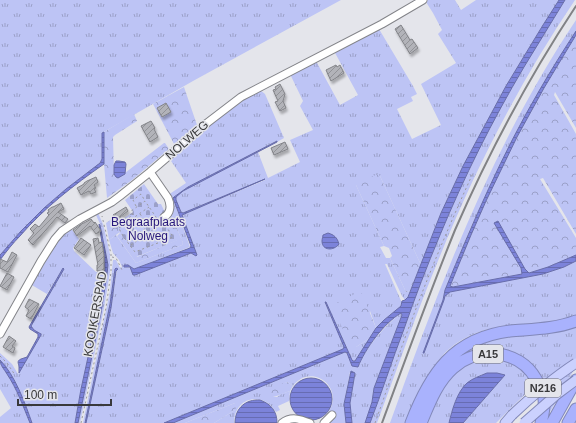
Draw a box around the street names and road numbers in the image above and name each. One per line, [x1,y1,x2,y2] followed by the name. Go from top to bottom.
[163,118,211,162] street label: NOLWEG
[81,270,109,358] street label: KOOIKERSPAD
[473,345,503,363] road number: A15
[525,379,561,397] road number: N216

